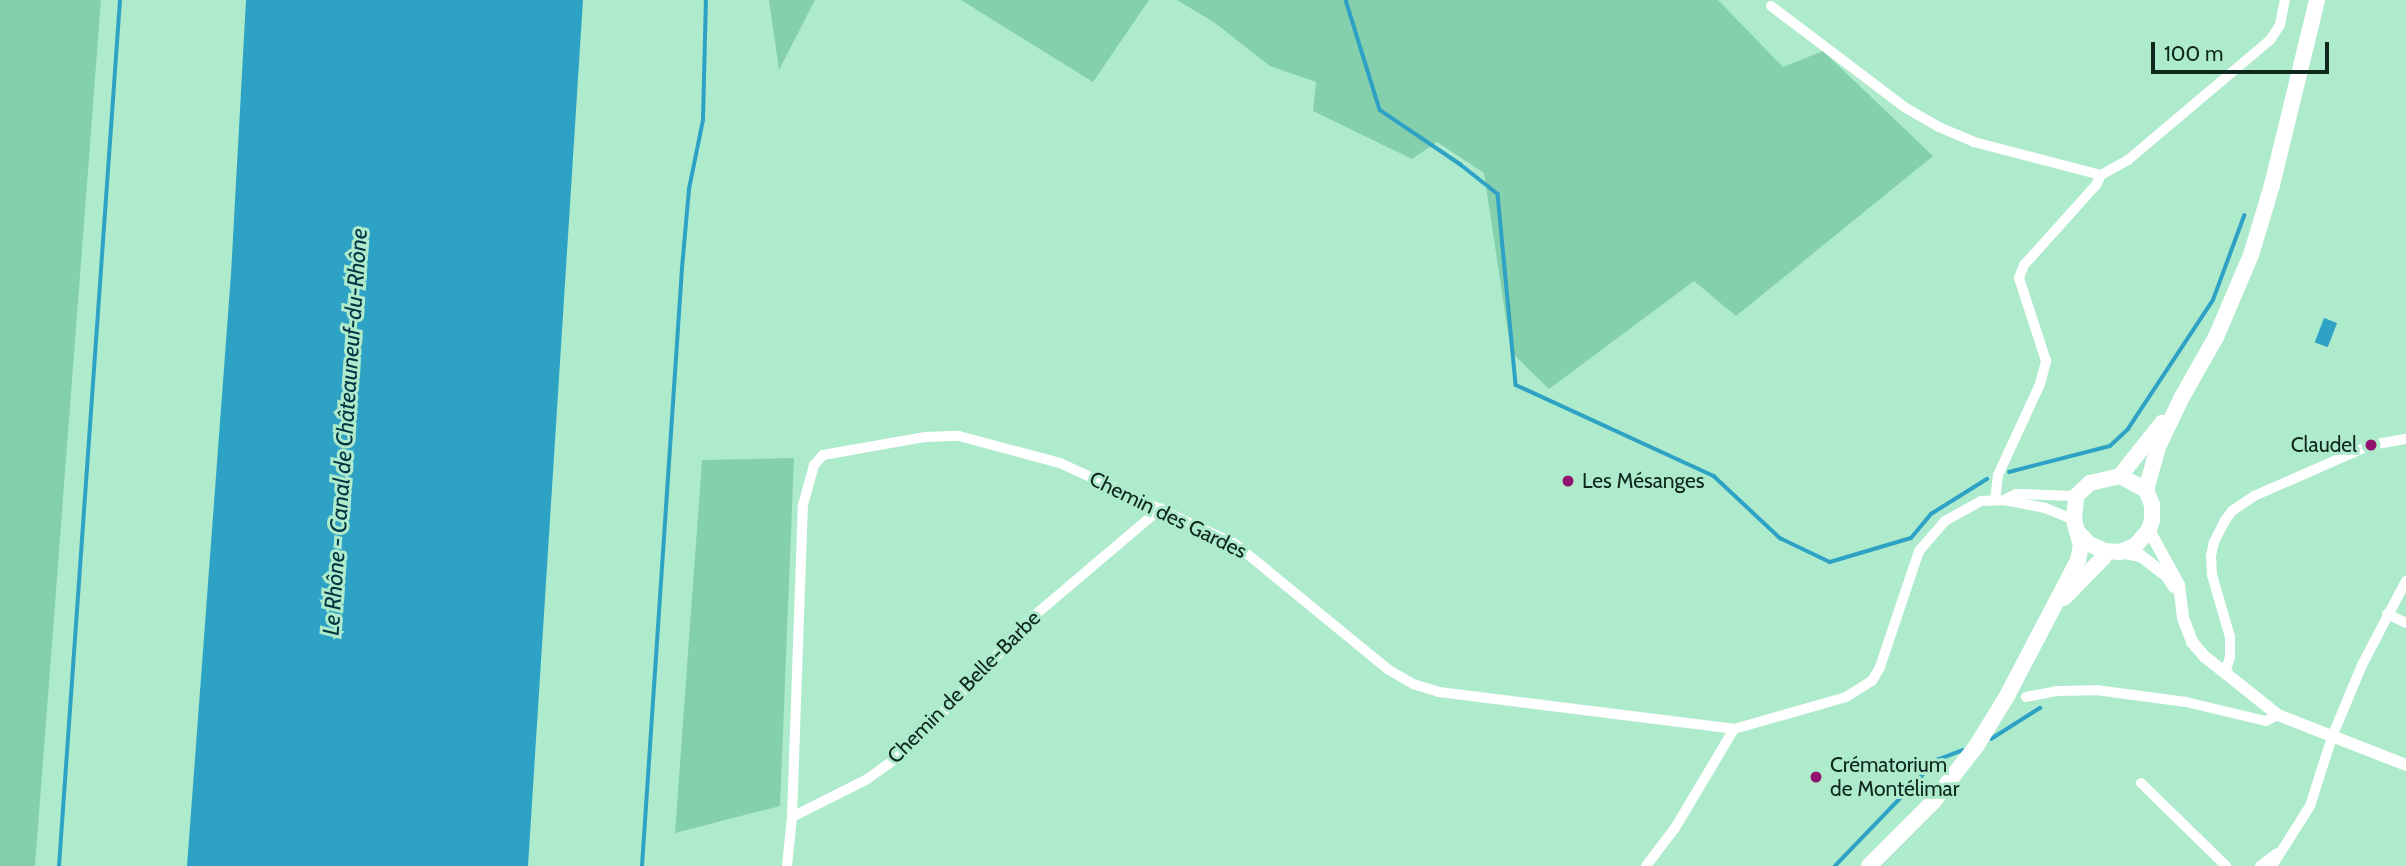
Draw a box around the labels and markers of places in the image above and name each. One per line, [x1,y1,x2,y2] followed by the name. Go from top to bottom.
[2291,432,2357,458] place label: Claudel
[2363,437,2379,453] marker: Claudel
[1582,468,1704,494] place label: Les Mésanges
[1560,473,1576,489] marker: Les Mésanges
[1830,752,1959,802] place label: Crématorium de Montélimar
[1808,769,1824,785] marker: Crématorium de Montélimar

